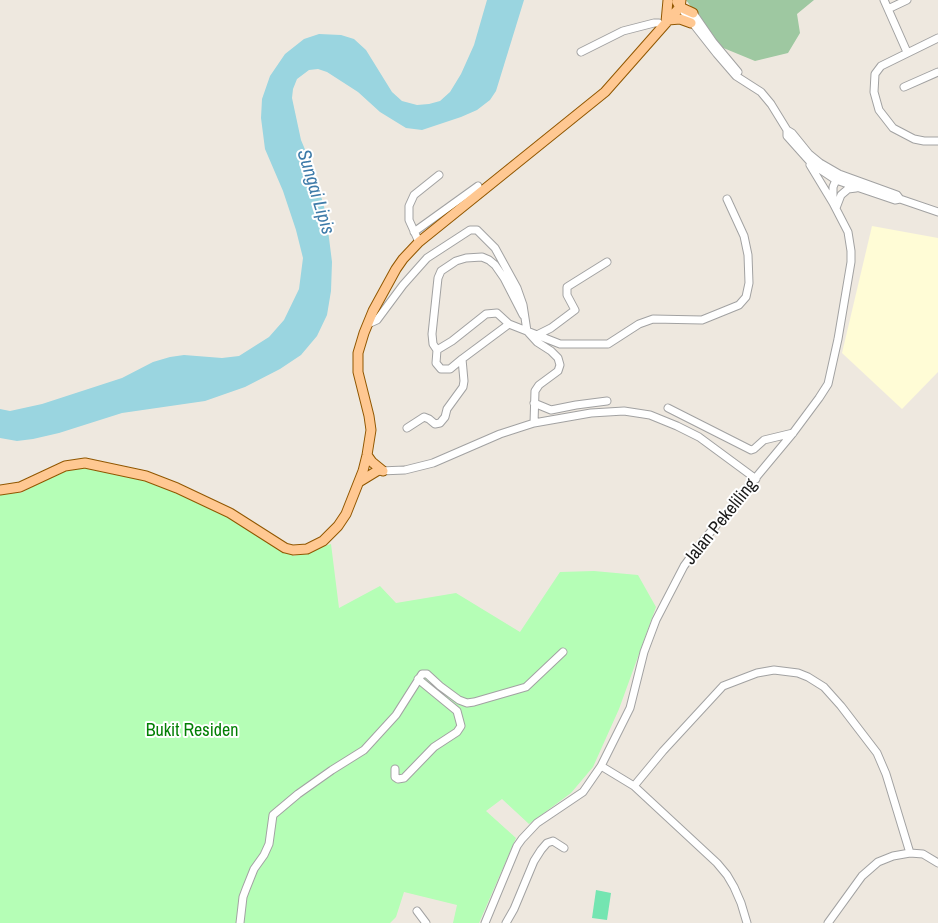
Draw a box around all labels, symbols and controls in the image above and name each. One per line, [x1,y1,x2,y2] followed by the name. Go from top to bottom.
[291,147,339,237] water label: Sungai Lipis
[680,475,762,569] street label: Jalan Pekeliling
[146,720,238,742] park label: Bukit Residen

